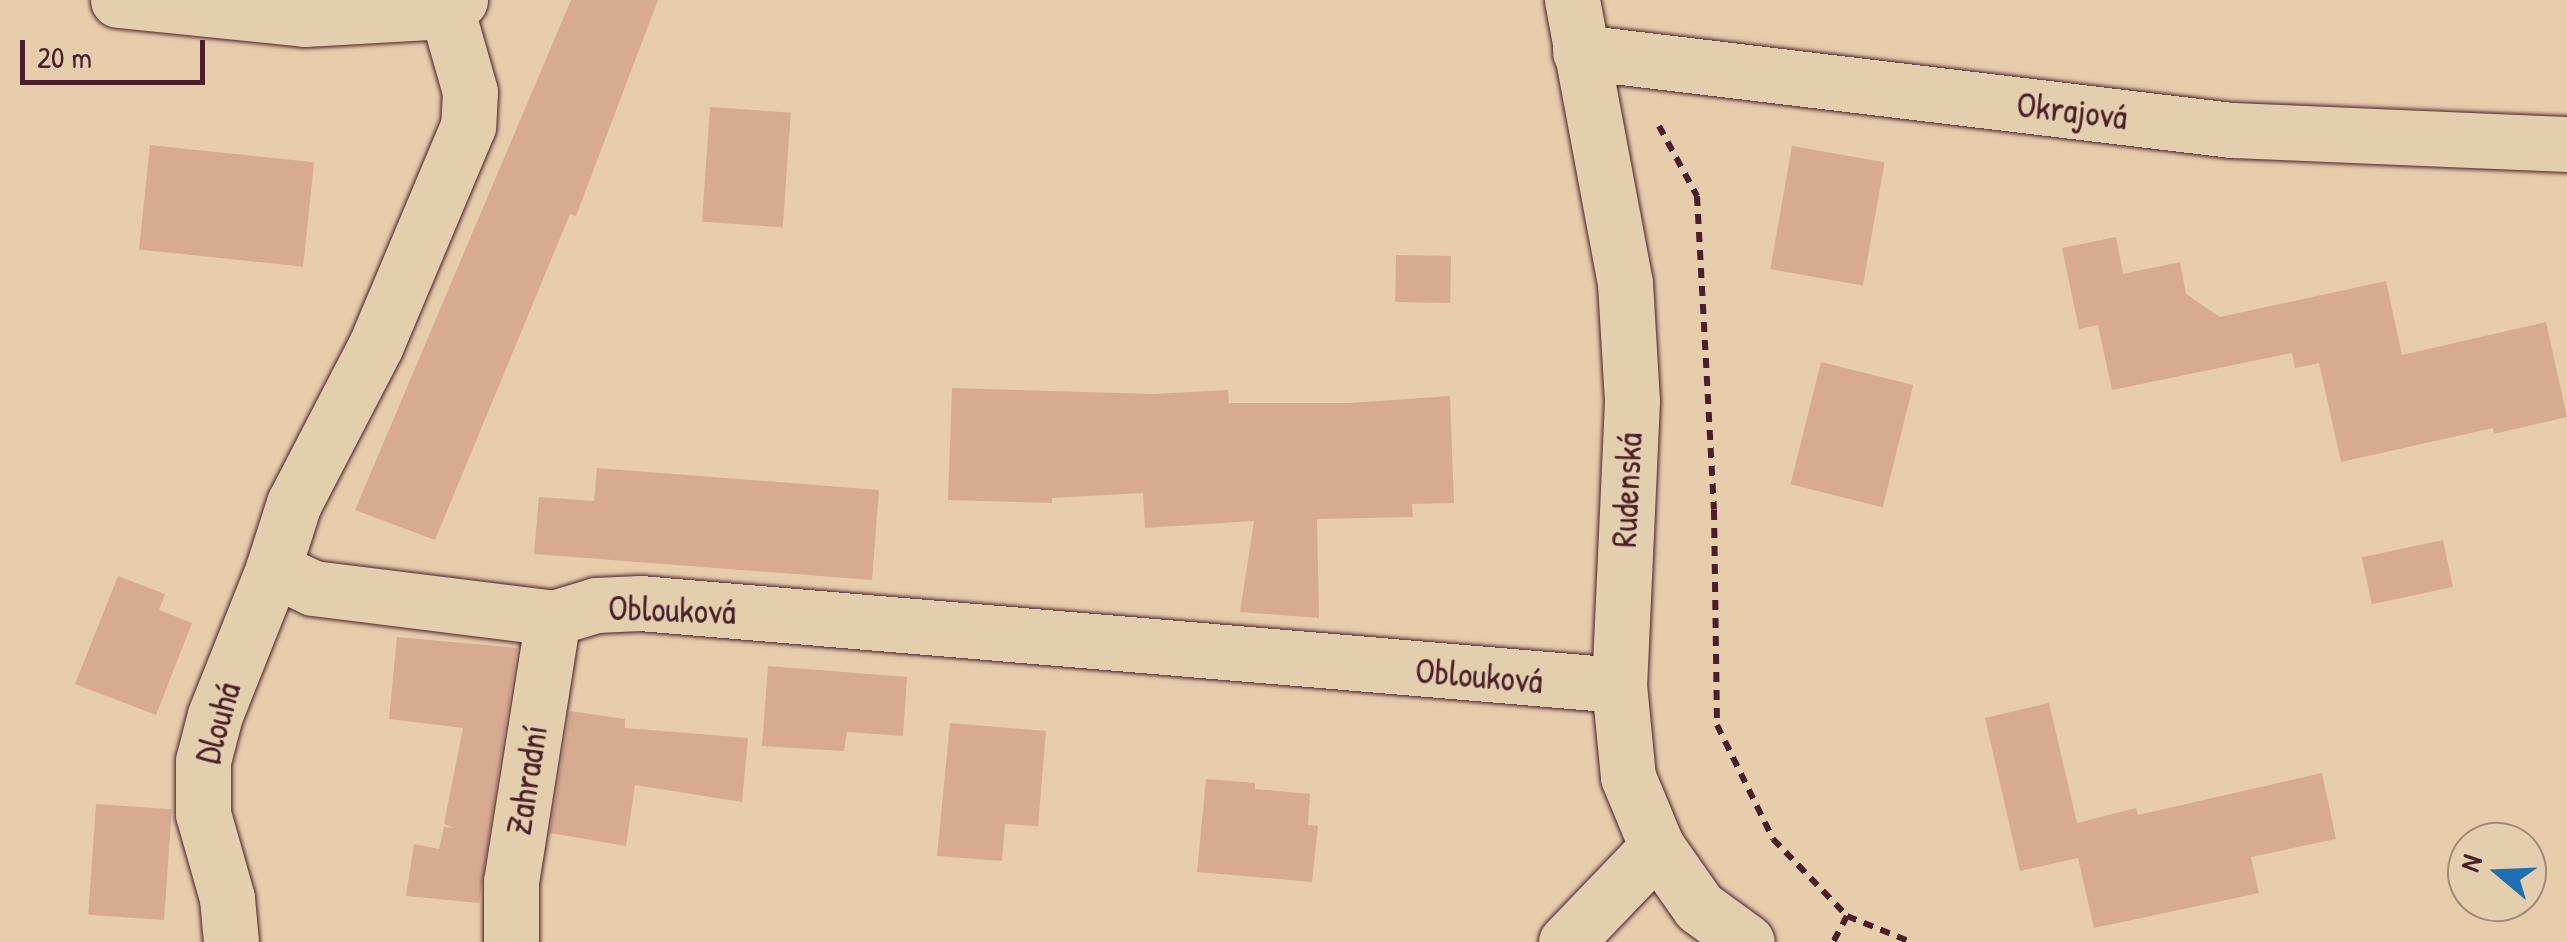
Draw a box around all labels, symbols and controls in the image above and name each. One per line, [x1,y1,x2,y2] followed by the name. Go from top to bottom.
[25,20,210,82] scale bar
[37,37,92,77] text: 20 m
[2014,83,2130,139] street label: Okrajová
[1603,431,1651,549] street label: Rudenská
[607,587,737,633] street label: Oblouková
[1414,650,1544,702] street label: Oblouková
[186,678,250,768] street label: Dlouhá
[498,722,556,838] street label: Zahradní
[2447,822,2547,922] north arrow
[2450,850,2491,876] text: N

